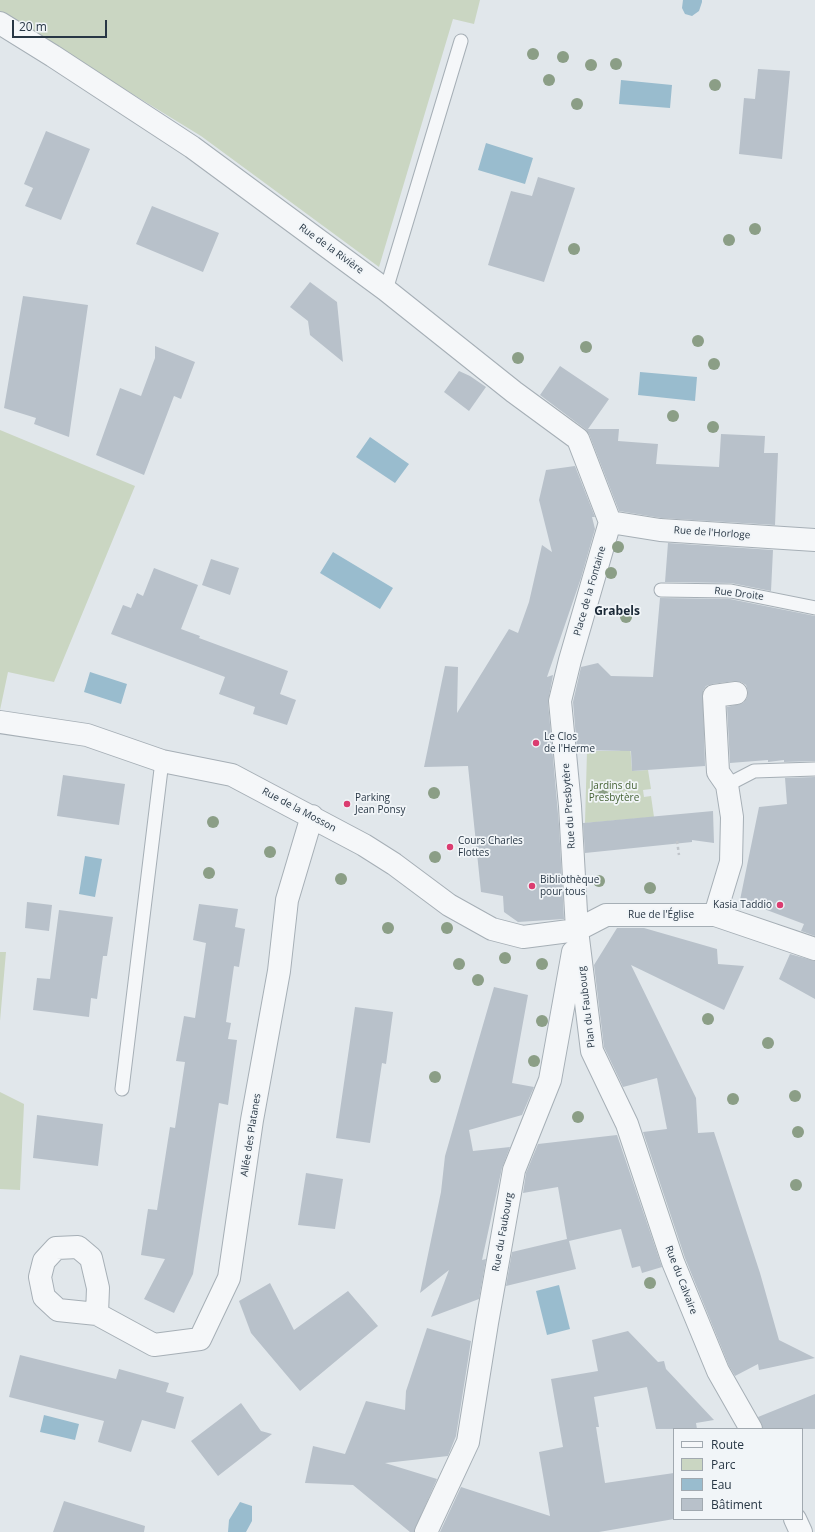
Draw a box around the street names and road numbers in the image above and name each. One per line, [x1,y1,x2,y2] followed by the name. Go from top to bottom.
[296,221,366,277] street label: Rue de la Rivière
[673,524,751,542] street label: Rue de l'Horloge
[571,545,609,637] street label: Place de la Fontaine
[714,585,764,603] street label: Rue Droite
[560,763,578,849] street label: Rue du Presbytère
[260,785,338,835] street label: Rue de la Mosson
[628,909,694,921] street label: Rue de l'Église
[576,965,598,1049] street label: Plan du Faubourg
[239,1093,263,1177] street label: Allée des Platanes
[490,1192,516,1272] street label: Rue du Faubourg
[662,1244,700,1316] street label: Rue du Calvaire

